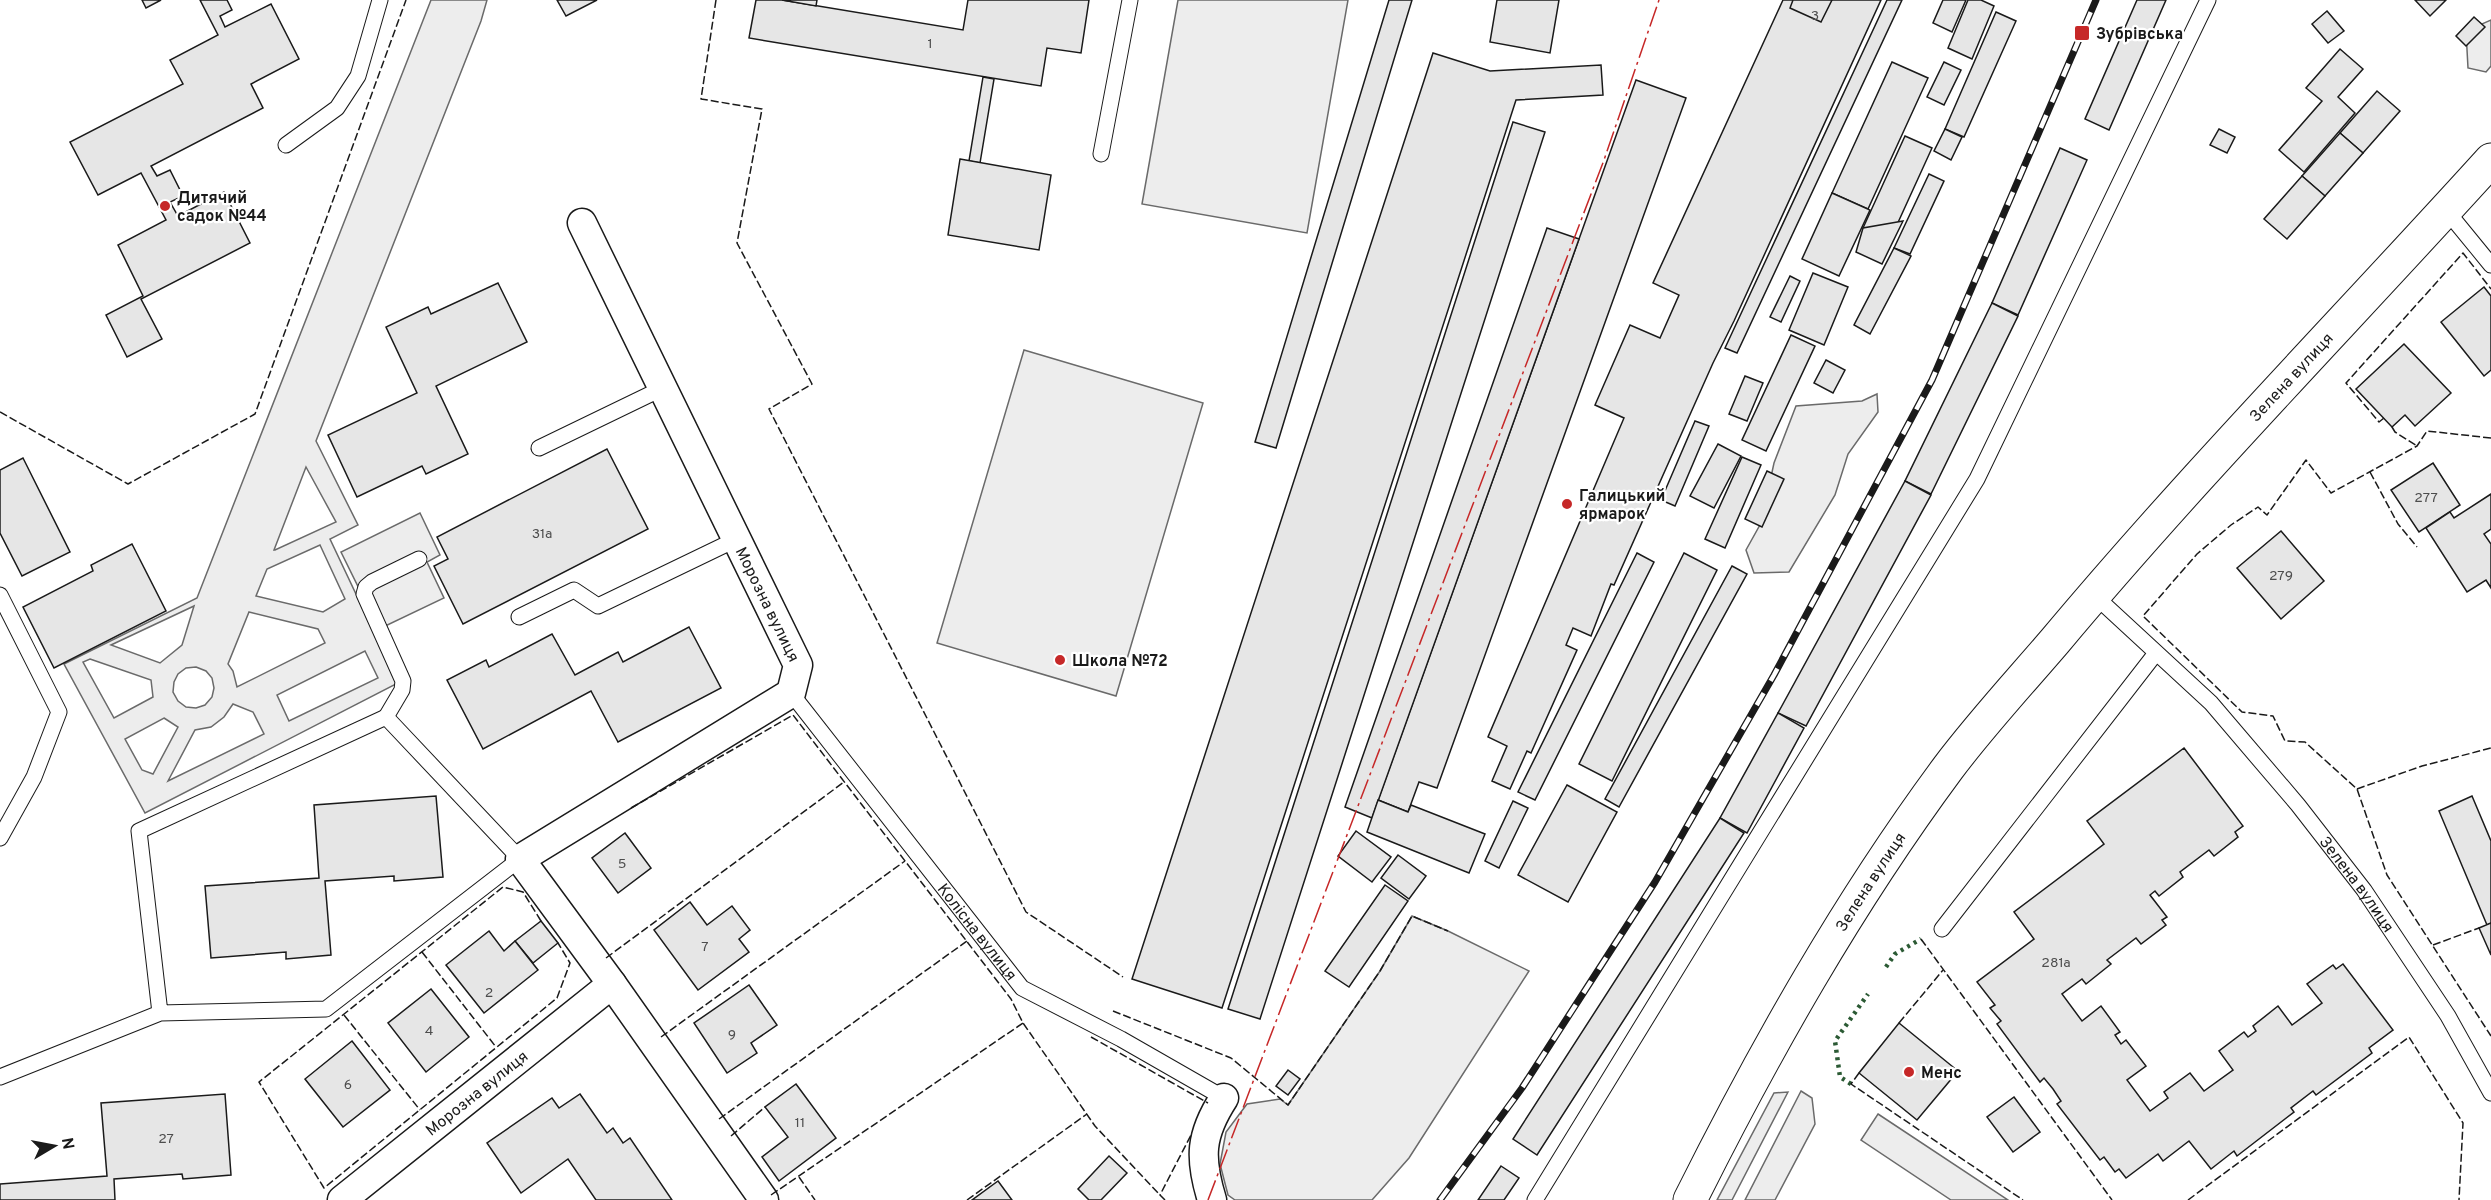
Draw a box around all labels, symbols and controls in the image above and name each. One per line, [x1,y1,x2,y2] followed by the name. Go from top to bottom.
[1811,8,1819,25] house number: 3
[2073,24,2091,42] marker: Зубрівська
[2096,25,2183,45] place label: Зубрівська
[927,36,933,53] house number: 1
[177,189,267,227] place label: Дитячий садок №44
[158,199,172,213] marker: Дитячий садок №44
[2246,329,2338,427] street label: Зелена вулиця
[1579,487,1665,525] place label: Галицький ярмарок
[2414,490,2438,507] house number: 277
[1560,497,1574,511] marker: Галицький ярмарок
[532,526,552,543] house number: 31а
[730,544,803,666] street label: Морозна вулиця
[2269,568,2293,585] house number: 279
[1072,652,1168,672] place label: Школа №72
[1053,653,1067,667] marker: Школа №72
[1832,829,1911,936] street label: Зелена вулиця
[2314,833,2397,937] street label: Зелена вулиця
[618,856,626,873] house number: 5
[932,880,1020,985] street label: Колісна вулиця
[701,939,709,956] house number: 7
[2041,955,2071,972] house number: 281а
[485,985,493,1002] house number: 2
[425,1023,433,1040] house number: 4
[728,1027,736,1044] house number: 9
[422,1047,533,1141] street label: Морозна вулиця
[1921,1064,1962,1084] place label: Менс
[1902,1065,1916,1079] marker: Менс
[344,1077,352,1094] house number: 6
[795,1115,805,1132] house number: 11
[24,1116,84,1176] north arrow
[158,1131,174,1148] house number: 27
[56,1136,78,1151] text: N

